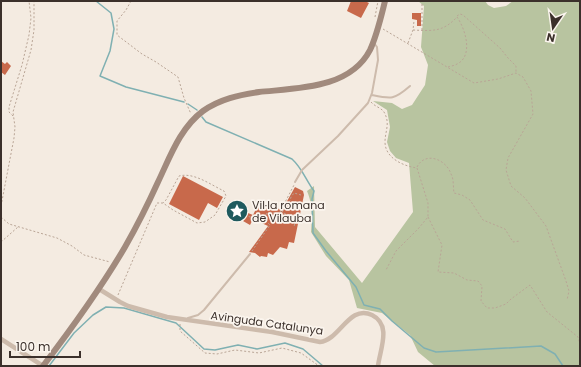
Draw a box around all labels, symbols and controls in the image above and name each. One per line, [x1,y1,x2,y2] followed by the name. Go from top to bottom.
[533,8,573,48] north arrow
[545,29,557,46] text: N
[252,197,325,226] place label: Vil·la romana de Vilauba
[224,198,250,224] place icon: Vil·la romana de Vilauba
[210,307,324,339] street label: Avinguda Catalunya
[10,333,80,359] scale bar
[16,338,50,355] text: 100 m

